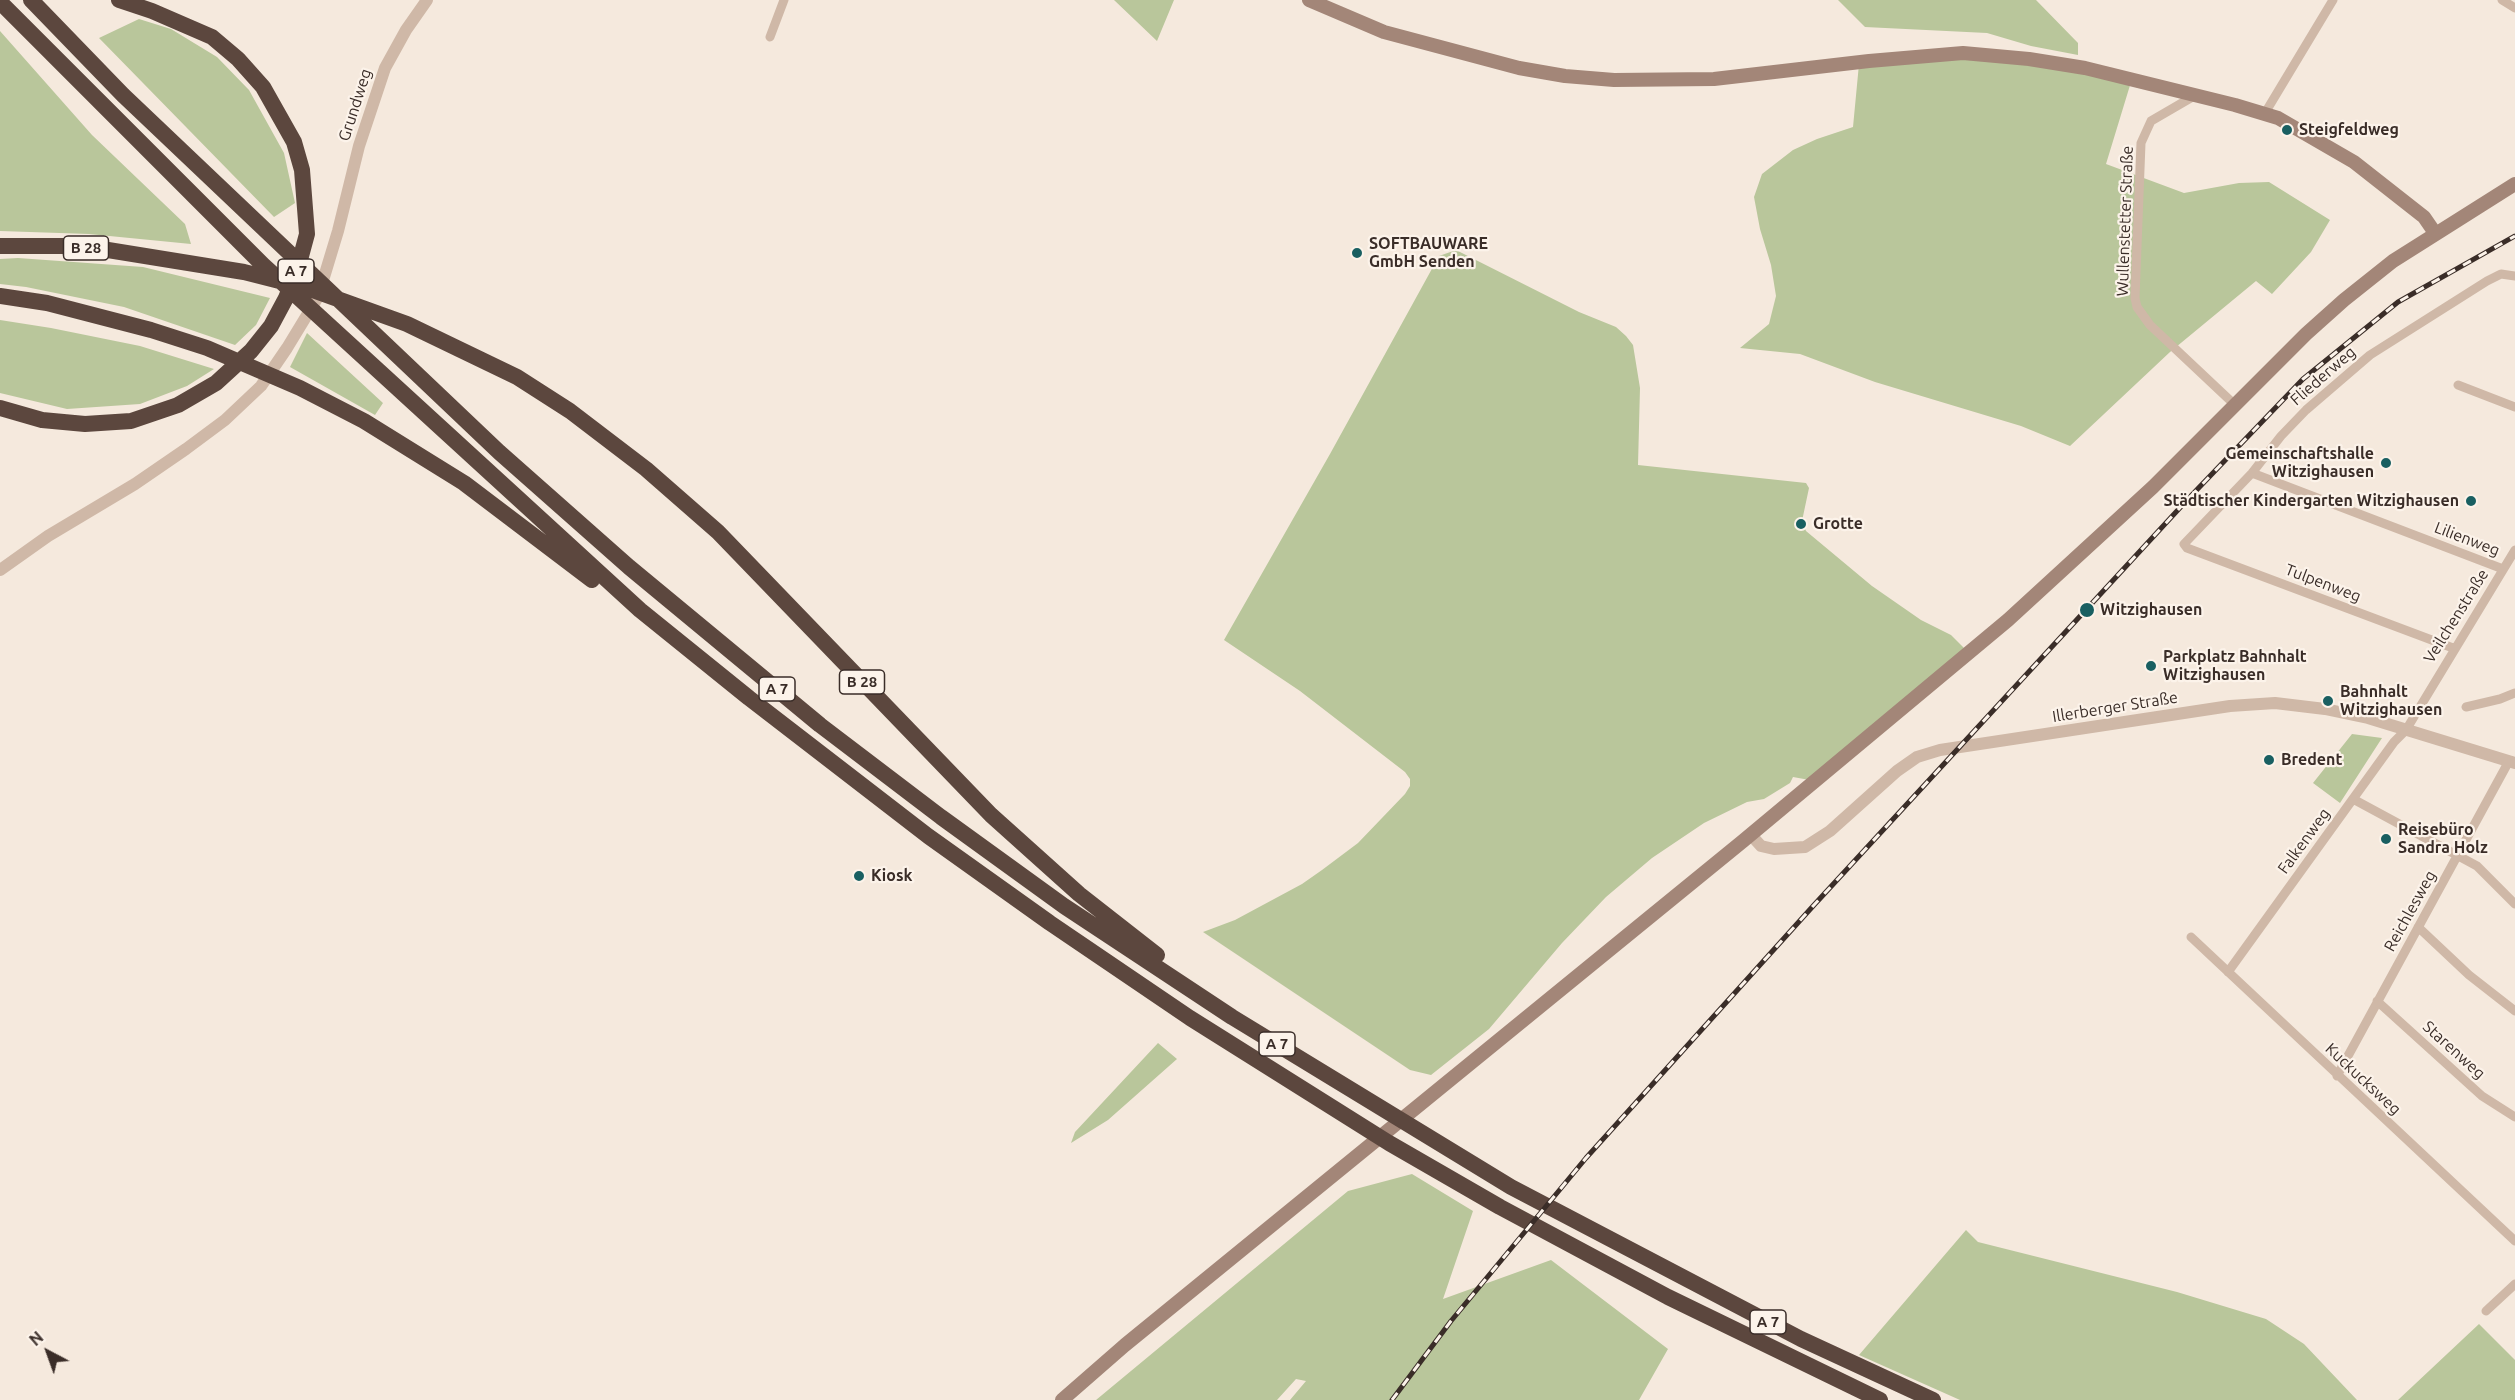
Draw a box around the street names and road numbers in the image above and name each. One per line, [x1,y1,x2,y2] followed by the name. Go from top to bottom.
[334,66,376,144] street label: Grundweg
[2113,145,2137,297] street label: Wullenstetter Straße
[64,236,109,260] road number: B 28
[278,259,314,283] road number: A 7
[2286,342,2360,410] street label: Fliederweg
[2432,518,2502,560] street label: Lilienweg
[2282,560,2364,606] street label: Tulpenweg
[2420,566,2492,666] street label: Veilchenstraße
[840,670,884,694] road number: B 28
[759,677,795,701] road number: A 7
[2051,688,2179,726] street label: Illerberger Straße
[2274,804,2334,878] street label: Falkenweg
[2380,867,2440,955] street label: Reichlesweg
[2419,1017,2489,1083] street label: Starenweg
[1259,1032,1295,1056] road number: A 7
[2321,1039,2405,1119] street label: Kuckucksweg
[1750,1310,1786,1334] road number: A 7

